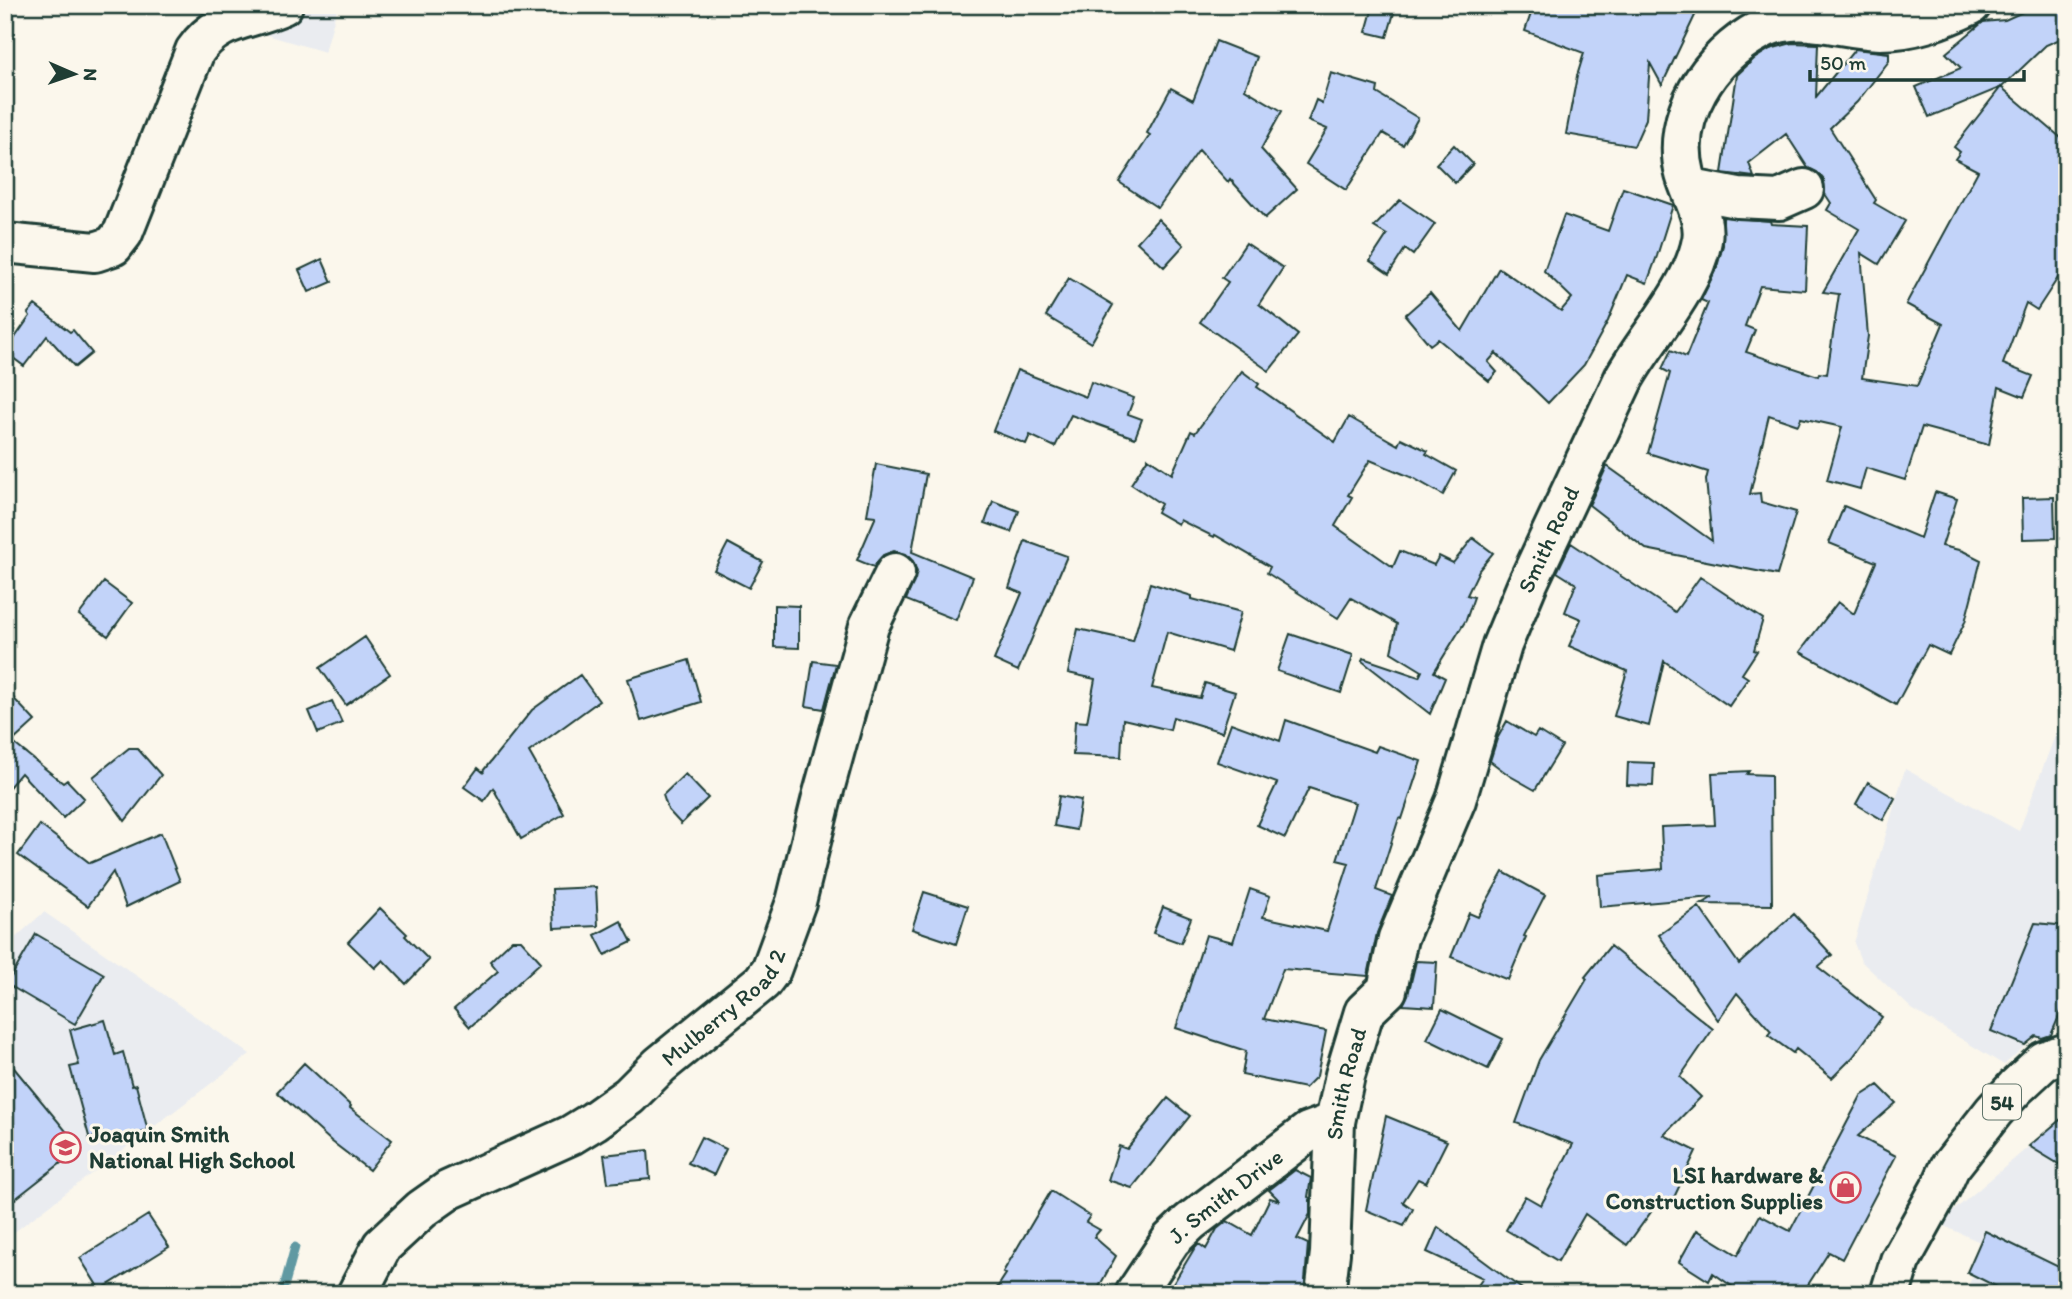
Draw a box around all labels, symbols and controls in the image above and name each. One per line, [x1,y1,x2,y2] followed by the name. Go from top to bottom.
[38,38,108,108] north arrow
[1810,38,2023,82] scale bar
[1820,50,1867,75] text: 50 m
[79,68,102,81] text: N
[1511,481,1586,597] street label: Smith Road
[656,945,791,1072] street label: Mulberry Road 2
[1320,1024,1373,1140] street label: Smith Road
[1983,1084,2021,1120] road number: 54
[88,1120,296,1174] place label: Joaquin Smith National High School
[49,1130,83,1164] school or university icon: Joaquin Smith National High School
[1162,1142,1288,1250] street label: J. Smith Drive
[1605,1161,1823,1215] place label: LSI hardware & Construction Supplies
[1829,1171,1863,1205] shop icon: LSI hardware & Construction Supplies

